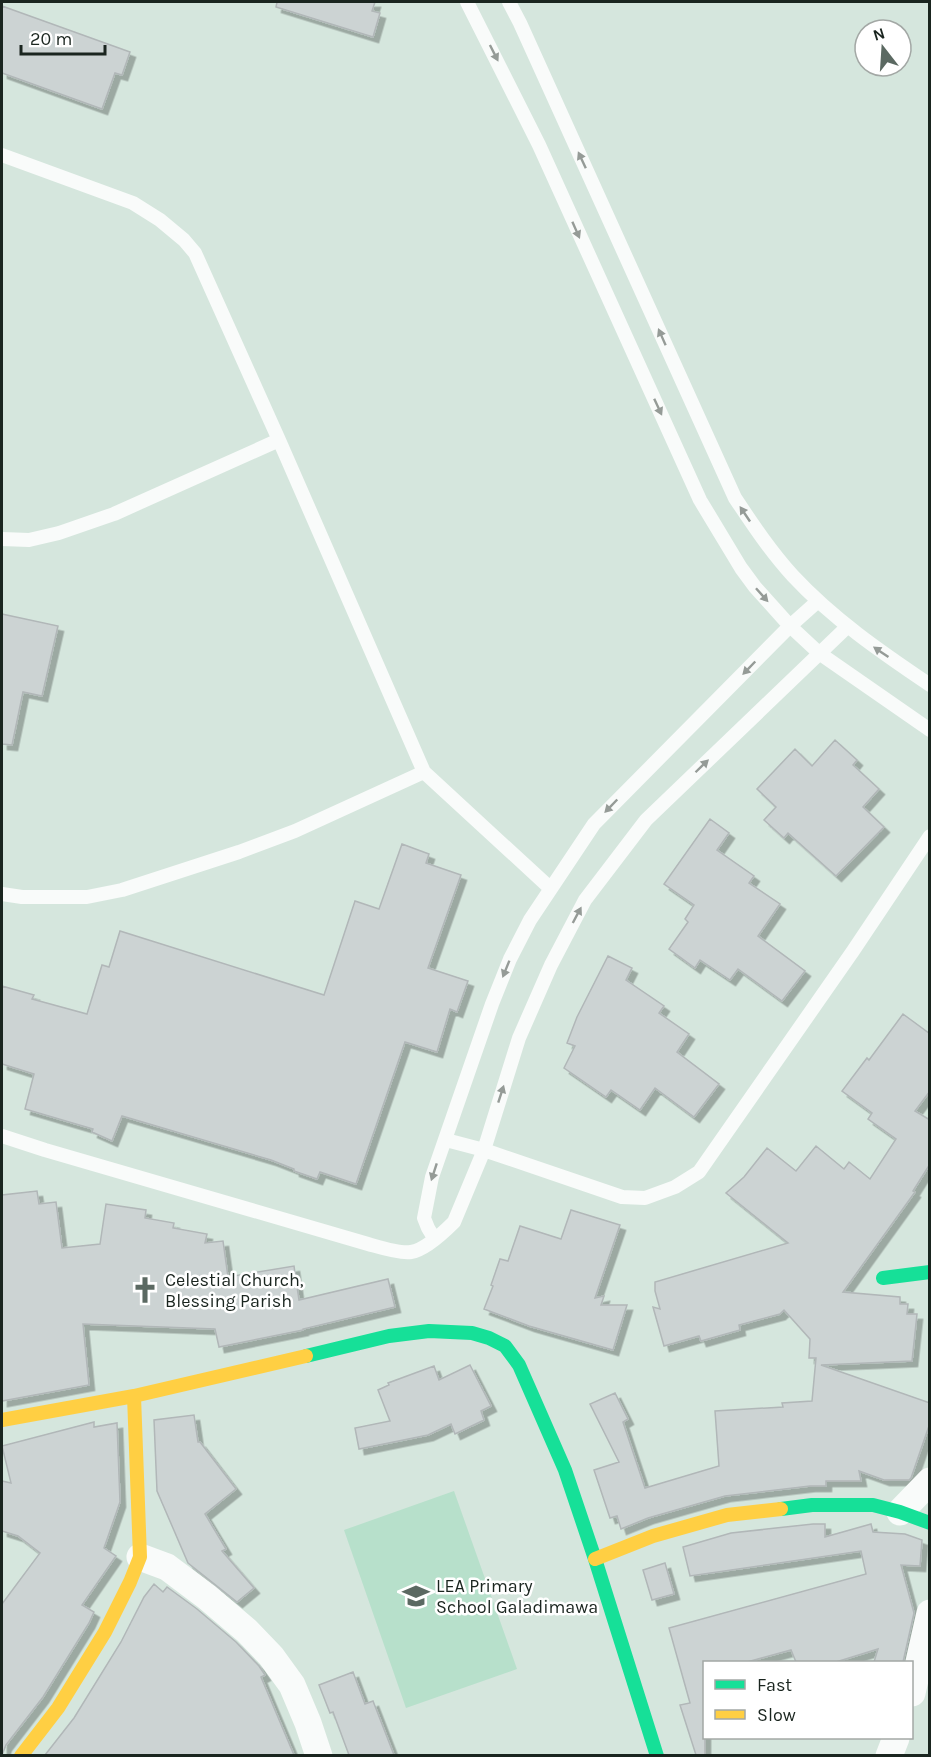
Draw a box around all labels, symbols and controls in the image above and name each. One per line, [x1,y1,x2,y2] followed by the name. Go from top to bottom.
[21,18,105,56] scale bar
[853,18,913,78] north arrow
[870,23,887,45] text: N
[30,28,72,50] text: 20 m
[489,45,498,62] one-way arrow
[577,150,587,168] one-way arrow
[572,221,582,239] one-way arrow
[658,329,667,346] one-way arrow
[654,398,663,415] one-way arrow
[739,506,751,522] one-way arrow
[755,587,768,602] one-way arrow
[873,647,889,658] one-way arrow
[743,660,757,674] one-way arrow
[694,759,709,773] one-way arrow
[605,798,619,812] one-way arrow
[572,906,582,923] one-way arrow
[501,960,511,978] one-way arrow
[496,1085,506,1103] one-way arrow
[429,1163,439,1181] one-way arrow
[165,1269,304,1312] place label: Celestial Church, Blessing Parish
[130,1275,160,1305] church icon: Celestial Church, Blessing Parish
[436,1575,598,1618] place label: LEA Primary School Galadimawa
[401,1581,431,1611] school or university icon: LEA Primary School Galadimawa
[703,1661,913,1739] legend
[757,1674,792,1696] text: Fast
[757,1704,796,1726] text: Slow

